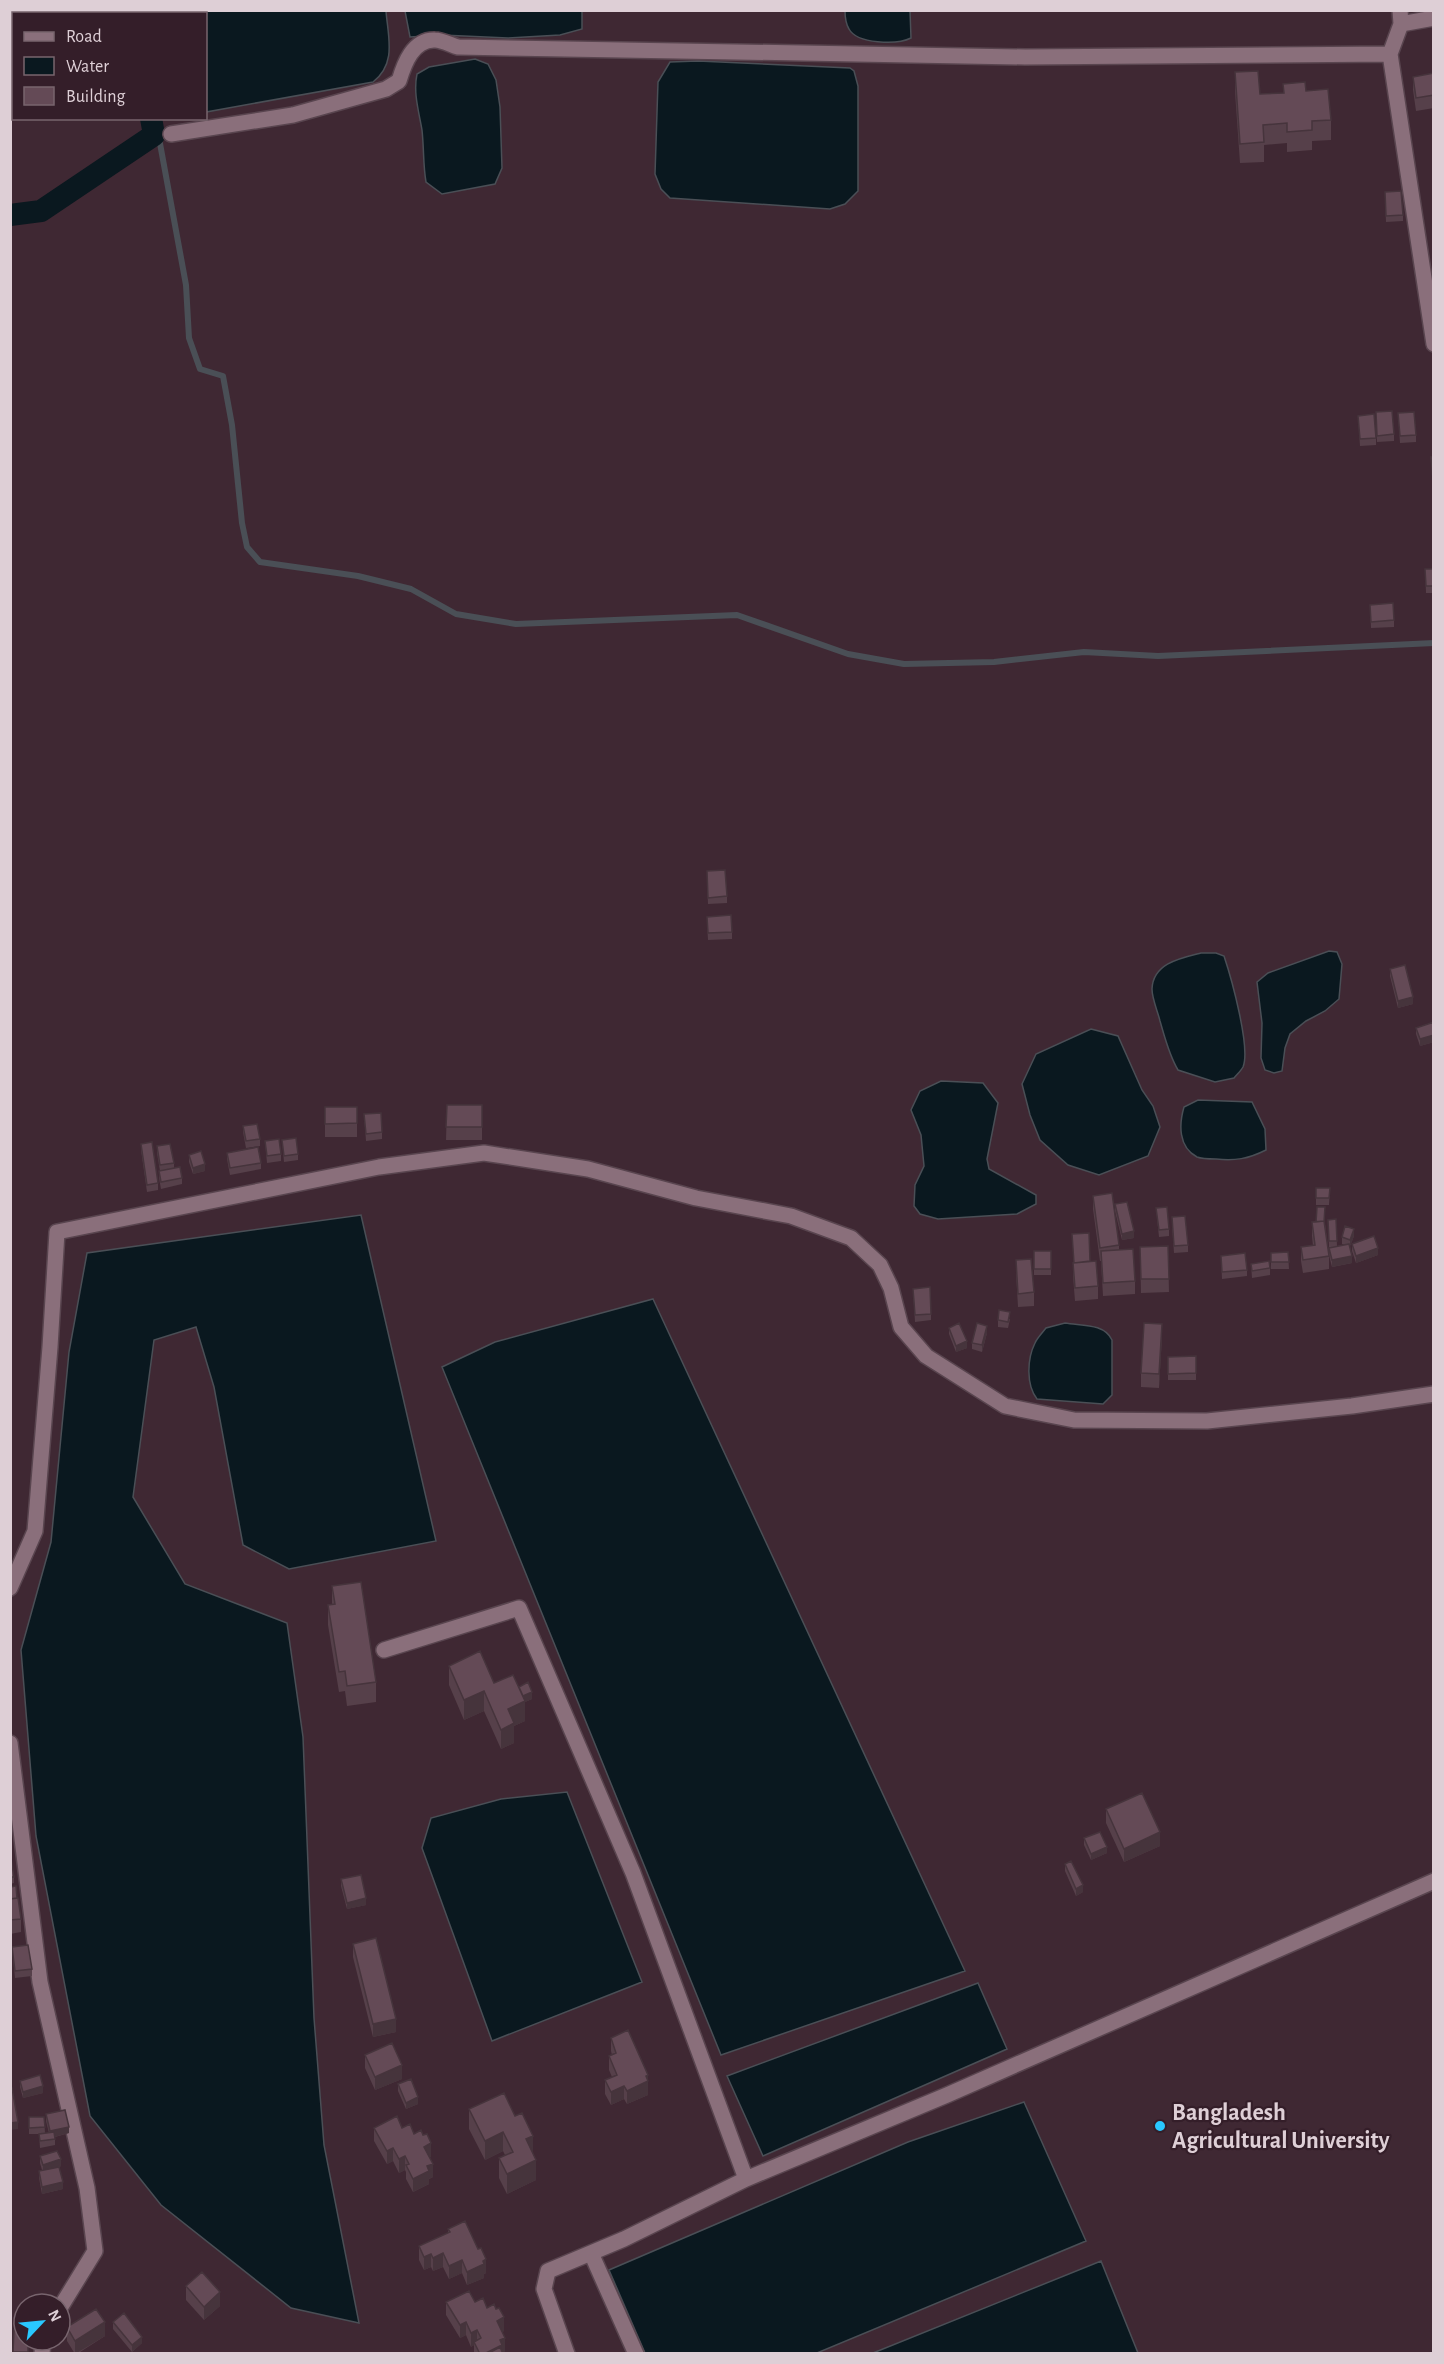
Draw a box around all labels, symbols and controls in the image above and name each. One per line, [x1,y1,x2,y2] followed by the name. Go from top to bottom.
[12,12,207,120] legend
[66,28,102,46] text: Road
[66,58,109,76] text: Water
[66,88,126,106] text: Building
[1172,2101,1390,2153] place label: Bangladesh Agricultural University
[1153,2119,1167,2133] marker: Bangladesh Agricultural University
[12,2292,72,2352] north arrow
[45,2307,64,2324] text: N

